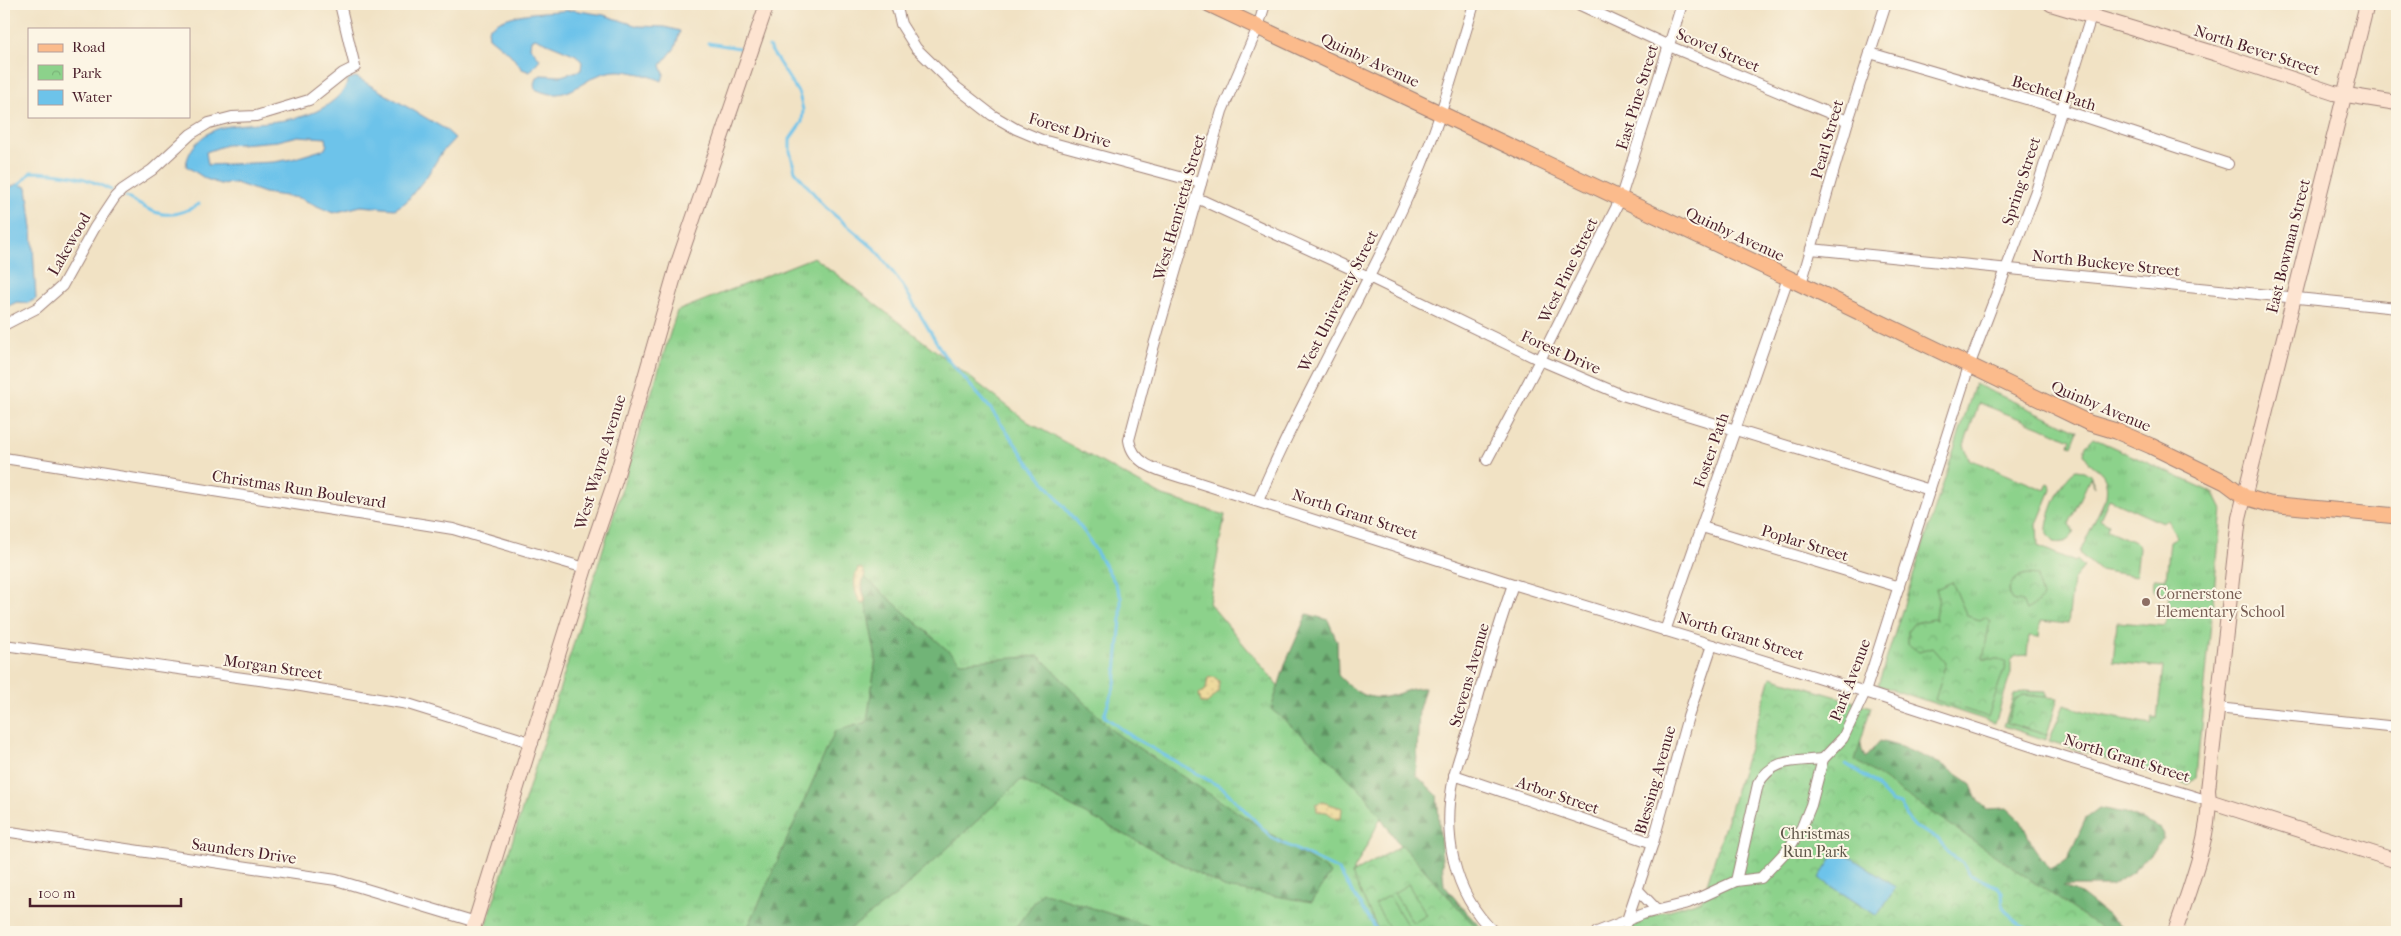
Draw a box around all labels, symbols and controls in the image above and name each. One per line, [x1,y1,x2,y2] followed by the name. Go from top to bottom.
[2192,21,2323,79] street label: North Bever Street
[1673,24,1763,76] street label: Scovel Street
[28,28,190,118] legend
[1318,29,1423,91] street label: Quinby Avenue
[72,38,106,56] text: Road
[1612,42,1662,152] street label: East Pine Street
[72,64,102,82] text: Park
[2010,71,2098,115] street label: Bechtel Path
[71,88,112,106] text: Water
[1807,97,1847,181] street label: Pearl Street
[1026,108,1114,152] street label: Forest Drive
[1149,131,1209,283] street label: West Henrietta Street
[1998,134,2044,228] street label: Spring Street
[2262,177,2314,315] street label: East Bowman Street
[1683,203,1788,265] street label: Quinby Avenue
[43,209,95,279] street label: Lakewood
[1534,214,1602,327] street label: West Pine Street
[1294,227,1382,376] street label: West University Street
[2031,246,2181,280] street label: North Buckeye Street
[1518,326,1604,378] street label: Forest Drive
[2048,376,2154,436] street label: Quinby Avenue
[570,392,630,533] street label: West Wayne Avenue
[1689,410,1733,490] street label: Foster Path
[211,466,388,512] street label: Christmas Run Boulevard
[1290,485,1420,543] street label: North Grant Street
[1759,521,1851,565] street label: Poplar Street
[2156,584,2285,621] place label: Cornerstone Elementary School
[2140,596,2152,608] marker: Cornerstone Elementary School
[1676,608,1807,664] street label: North Grant Street
[1445,621,1493,729] street label: Stevens Avenue
[1826,636,1874,724] street label: Park Avenue
[222,651,324,683] street label: Morgan Street
[1630,723,1680,836] street label: Blessing Avenue
[2062,730,2193,786] street label: North Grant Street
[1513,772,1602,818] street label: Arbor Street
[1780,824,1850,861] park label: Christmas Run Park
[190,834,298,868] street label: Saunders Drive
[30,876,181,908] scale bar
[38,884,76,902] text: 100 m

